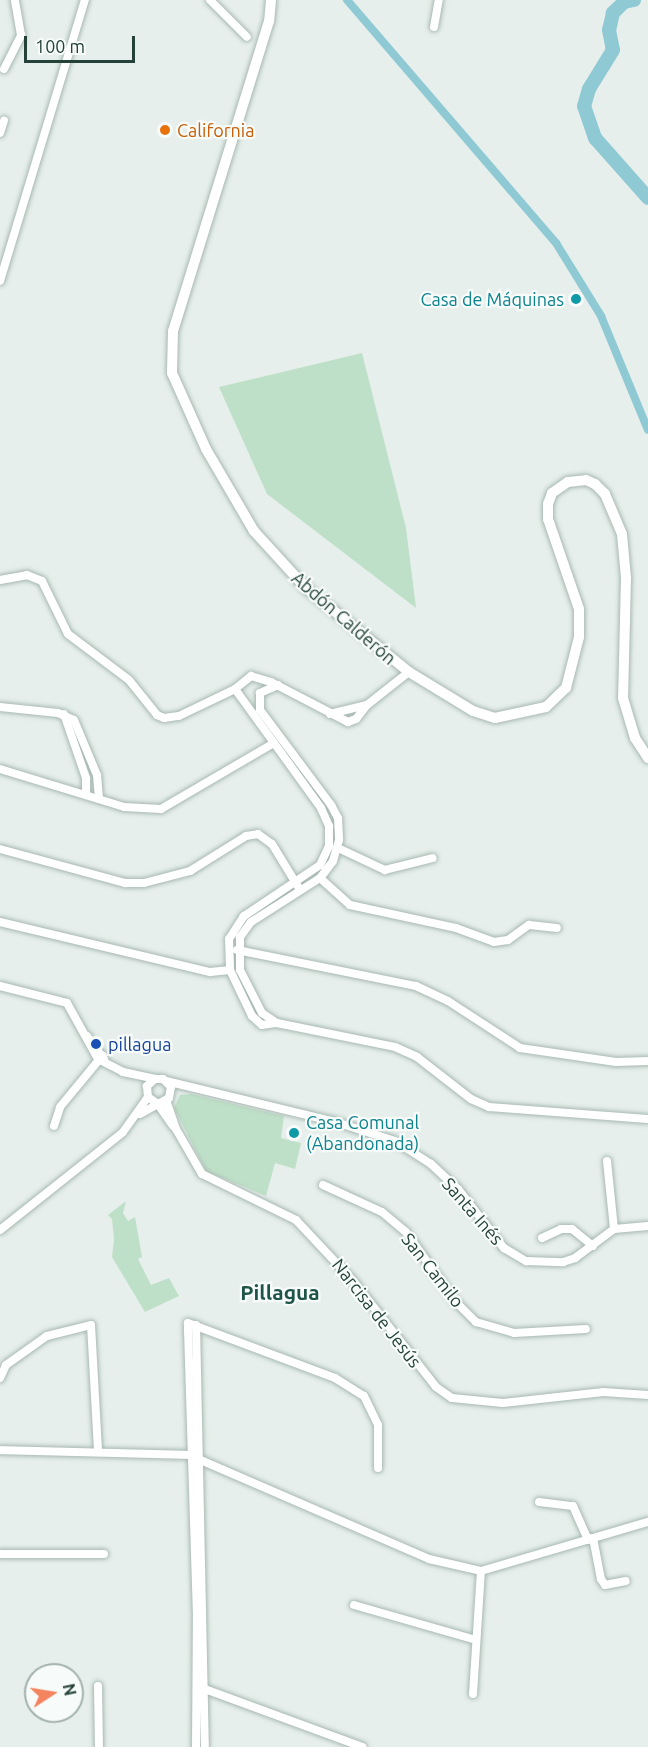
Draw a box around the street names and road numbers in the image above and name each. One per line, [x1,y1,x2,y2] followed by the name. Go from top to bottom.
[288,567,400,669] street label: Abdón Calderón
[438,1173,508,1249] street label: Santa Inés
[397,1228,469,1312] street label: San Camilo
[328,1254,426,1372] street label: Narcisa de Jesús

